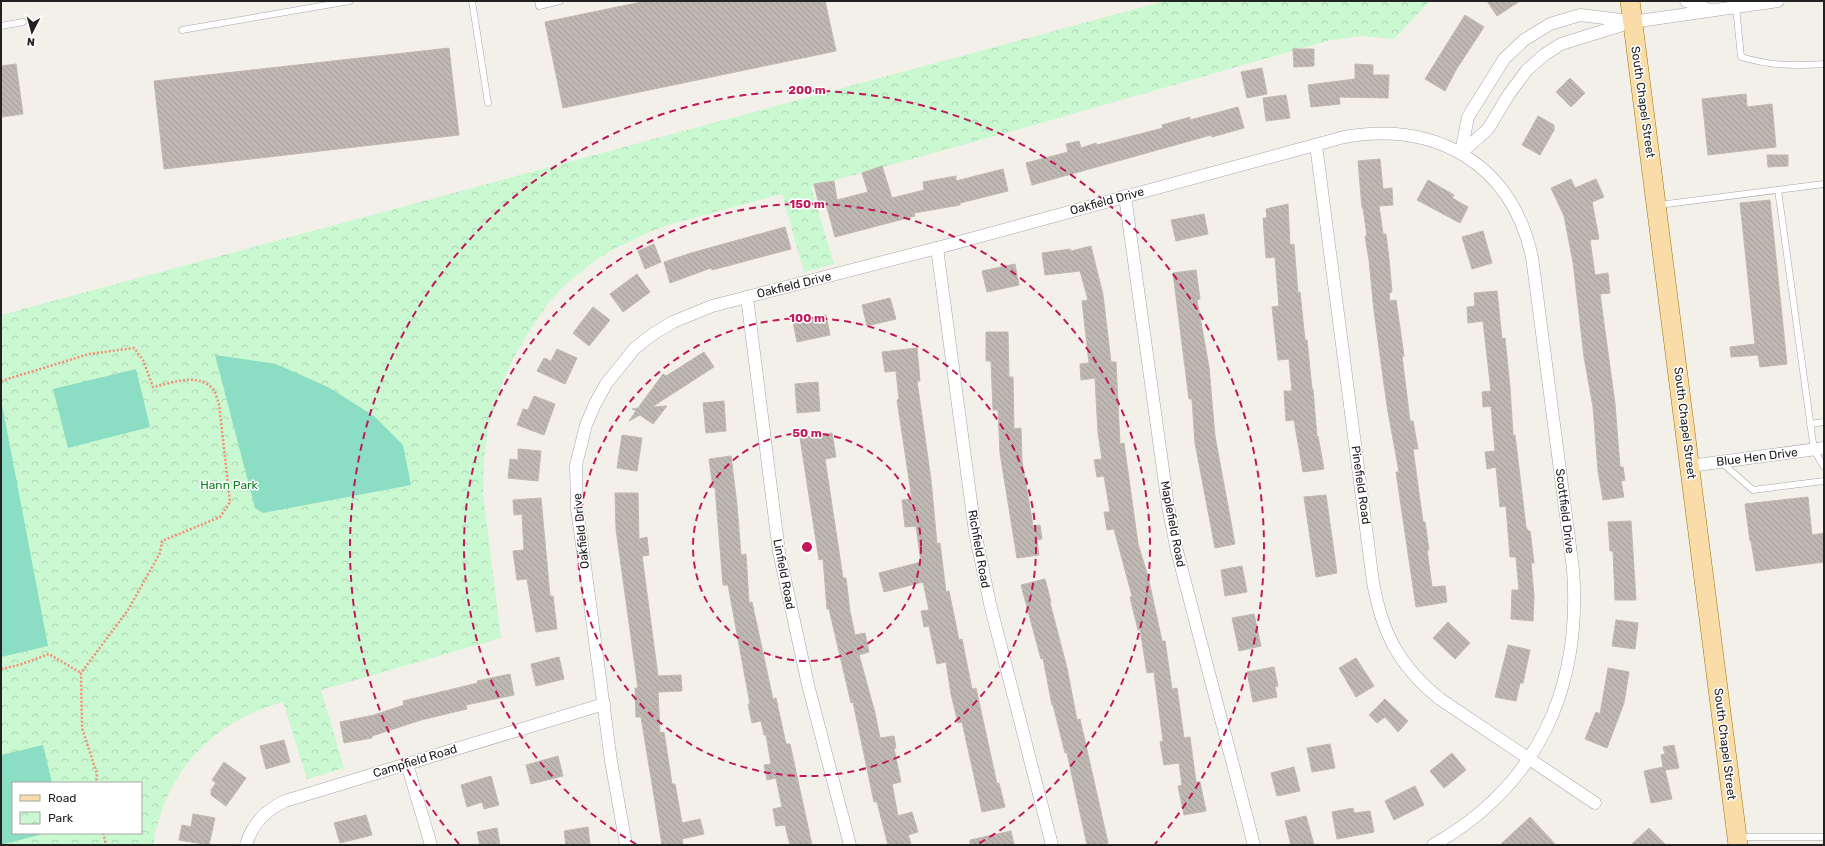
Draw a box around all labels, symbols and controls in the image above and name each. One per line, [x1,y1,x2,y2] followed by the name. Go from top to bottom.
[12,12,52,52] north arrow
[26,35,36,48] text: N
[1628,45,1658,159] street label: South Chapel Street
[788,83,826,97] text: 200 m
[1068,184,1146,218] street label: Oakfield Drive
[789,197,825,211] text: 150 m
[755,269,833,301] street label: Oakfield Drive
[789,311,825,325] text: 100 m
[1671,366,1699,480] street label: South Chapel Street
[792,426,822,440] text: 50 m
[1349,445,1373,525] street label: Pinefield Road
[1715,445,1799,469] street label: Blue Hen Drive
[1553,468,1577,555] street label: Scottfield Drive
[200,478,259,492] park label: Hann Park
[1158,480,1188,568] street label: Maplefield Road
[570,492,592,570] street label: Oakfield Drive
[965,509,993,589] street label: Richfield Road
[770,538,798,610] street label: Linfield Road
[800,540,814,554] centre of rings
[1711,687,1739,801] street label: South Chapel Street
[371,742,459,780] street label: Campfield Road
[12,782,142,834] legend
[48,791,76,805] text: Road
[48,811,74,825] text: Park

